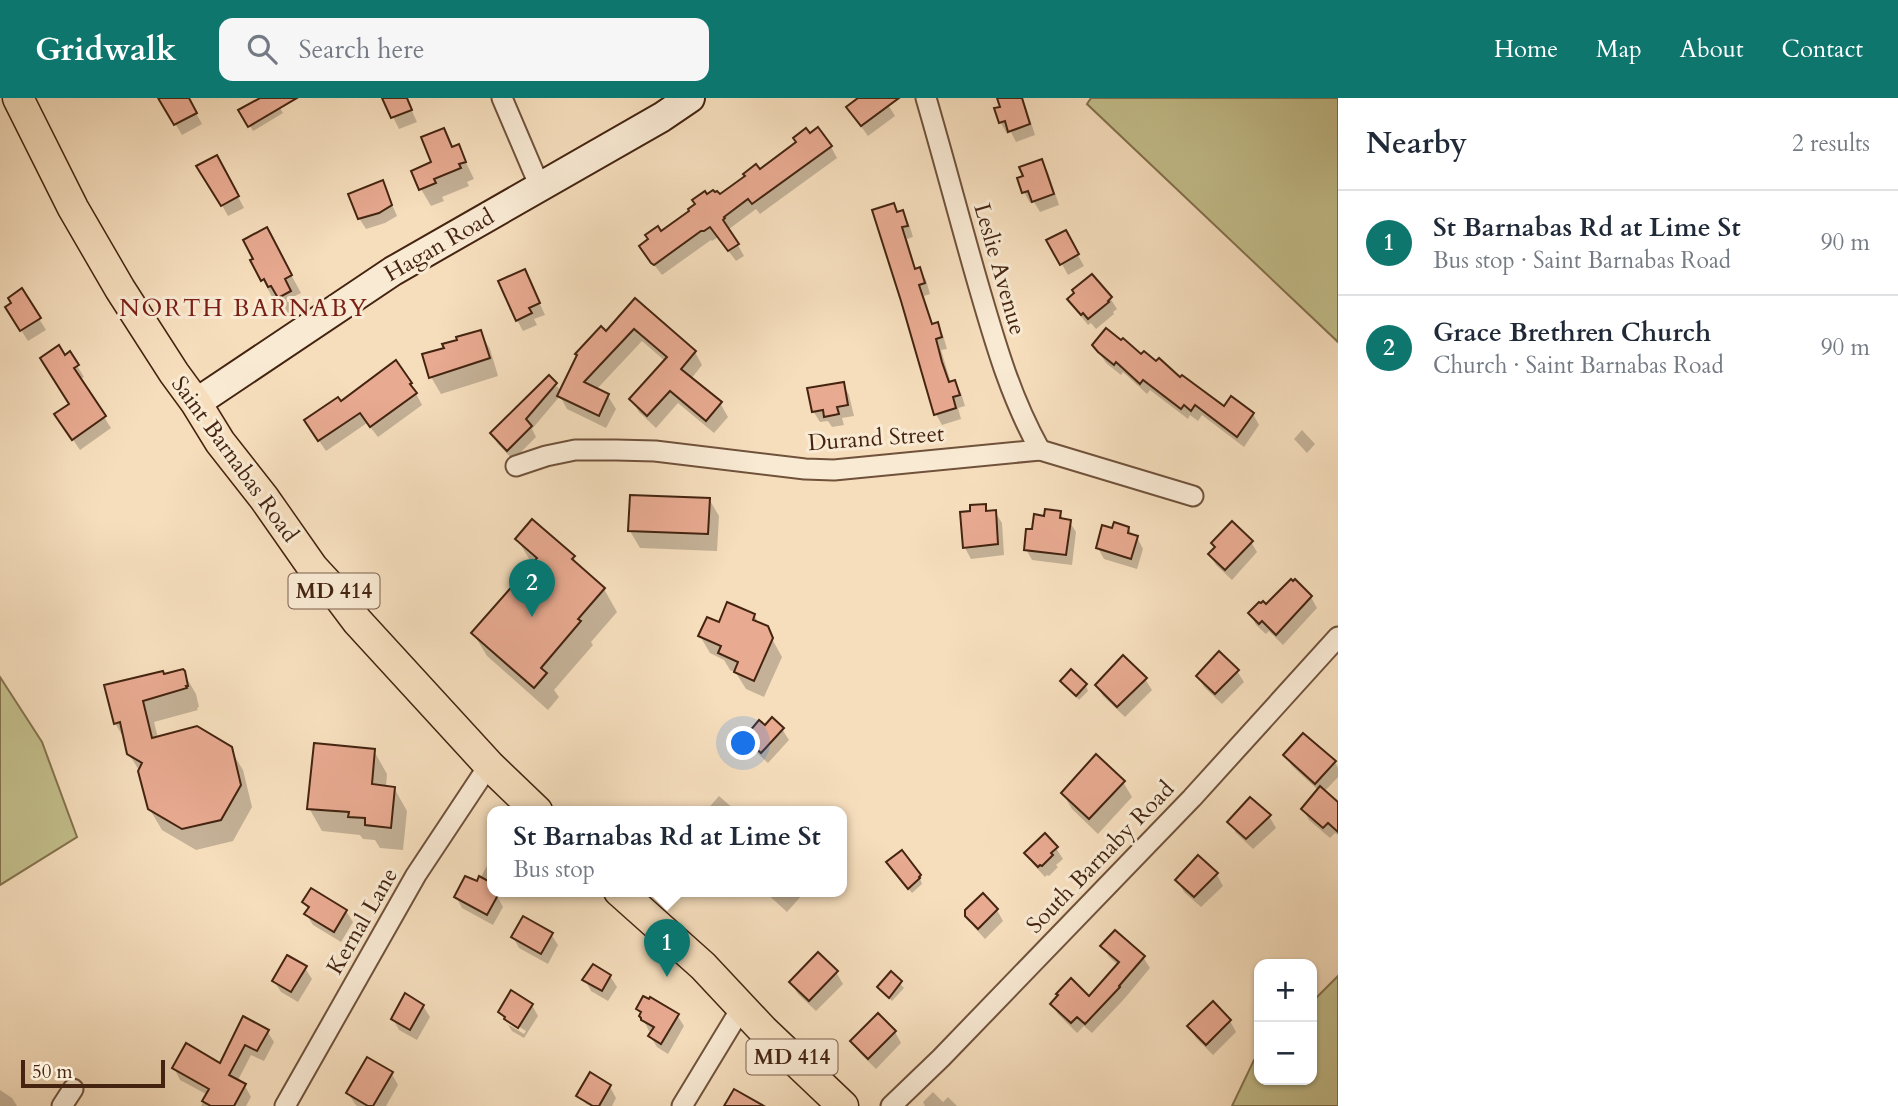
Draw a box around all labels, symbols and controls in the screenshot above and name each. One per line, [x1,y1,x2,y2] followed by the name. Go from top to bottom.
[219,18,709,81] search box
[35,27,177,72] text: Gridwalk
[243,30,281,68] icon: search
[299,32,425,67] text: Search here
[1494,33,1558,66] text: Home
[1596,33,1642,66] text: Map
[1680,33,1744,66] text: About
[1782,33,1863,66] text: Contact
[1366,123,1467,164] text: Nearby
[1792,128,1870,159] text: 2 results
[966,200,1034,338] street label: Leslie Avenue
[379,201,500,289] street label: Hagan Road
[1433,210,1741,245] text: St Barnabas Rd at Lime St
[1383,227,1395,258] text: 1
[1821,227,1870,258] text: 90 m
[1433,245,1731,276] text: Bus stop · Saint Barnabas Road
[119,292,369,325] district label: NORTH BARNABY
[1433,315,1711,350] text: Grace Brethren Church
[1383,332,1395,363] text: 2
[1821,332,1870,363] text: 90 m
[1433,350,1724,381] text: Church · Saint Barnabas Road
[164,370,306,549] street label: Saint Barnabas Road
[807,418,945,458] street label: Durand Street
[509,559,555,617] pin: 2
[288,574,380,608] road number: MD 414
[726,726,760,760] your location
[1019,773,1181,940] street label: South Barnaby Road
[487,806,847,897] popup
[513,819,821,854] text: St Barnabas Rd at Lime St
[513,854,595,885] text: Bus stop
[319,862,405,980] street label: Kernal Lane
[644,919,690,977] pin: 1
[1254,959,1317,1085] map controls
[1254,959,1317,1022] button: +
[1254,1022,1317,1085] button: −
[746,1040,838,1074] road number: MD 414
[21,1057,164,1089] scale bar
[32,1059,73,1085] text: 50 m

